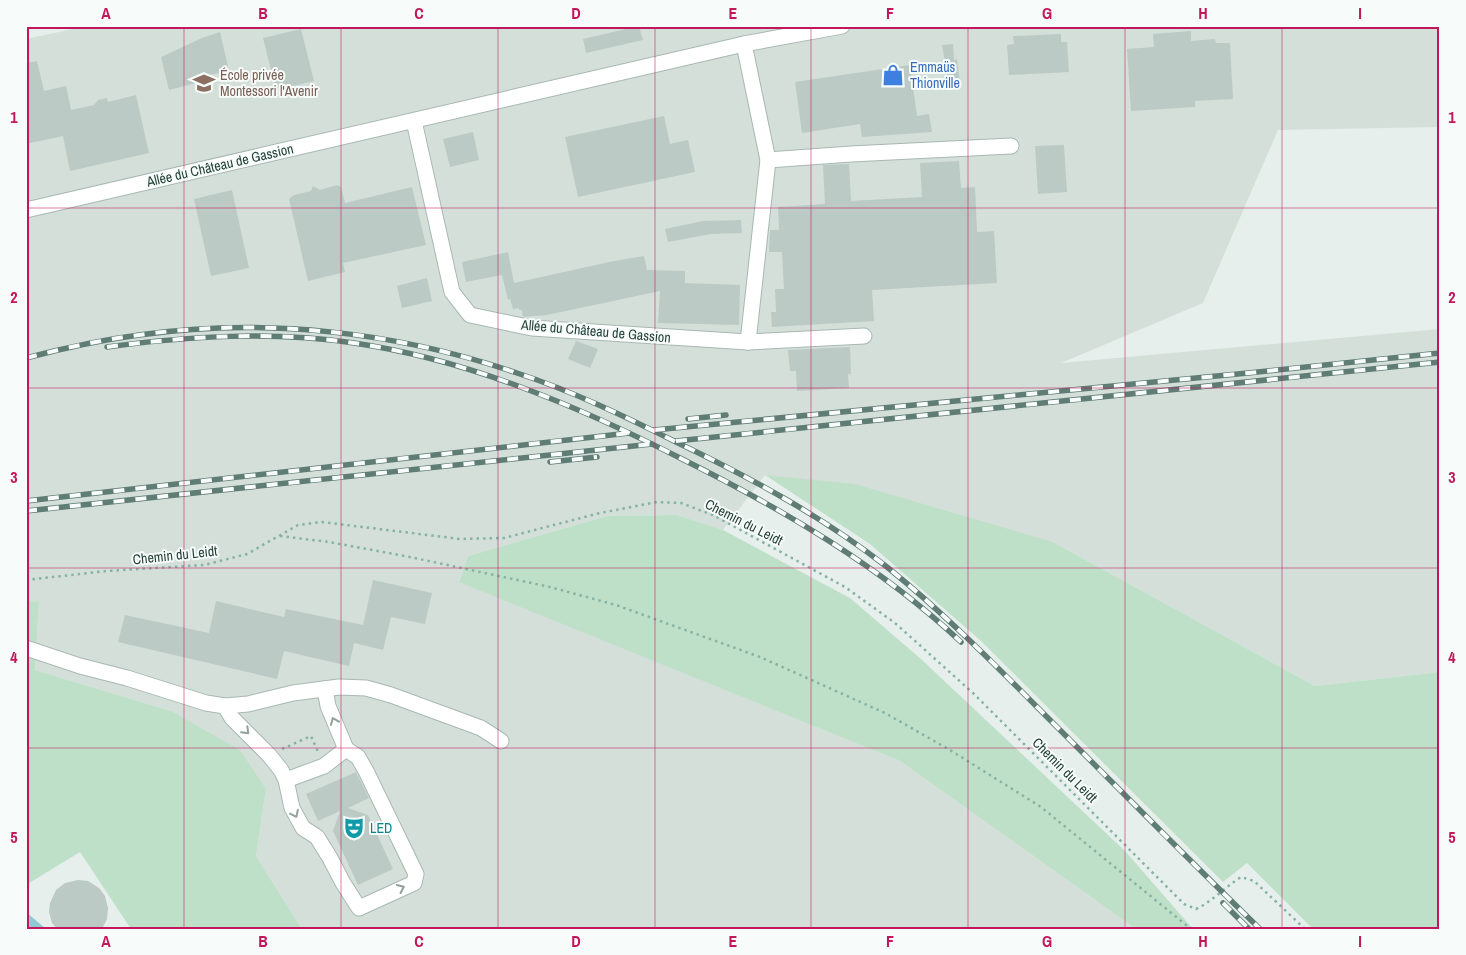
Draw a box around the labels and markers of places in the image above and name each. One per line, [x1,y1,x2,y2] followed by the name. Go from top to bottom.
[910,58,960,92] place label: Emmaüs Thionville
[880,62,906,88] shop icon: Emmaüs Thionville
[220,66,318,100] place label: École privée Montessori l'Avenir
[191,70,217,96] school or university icon: École privée Montessori l'Avenir
[341,815,367,841] theatre icon: LED
[370,819,392,837] place label: LED

